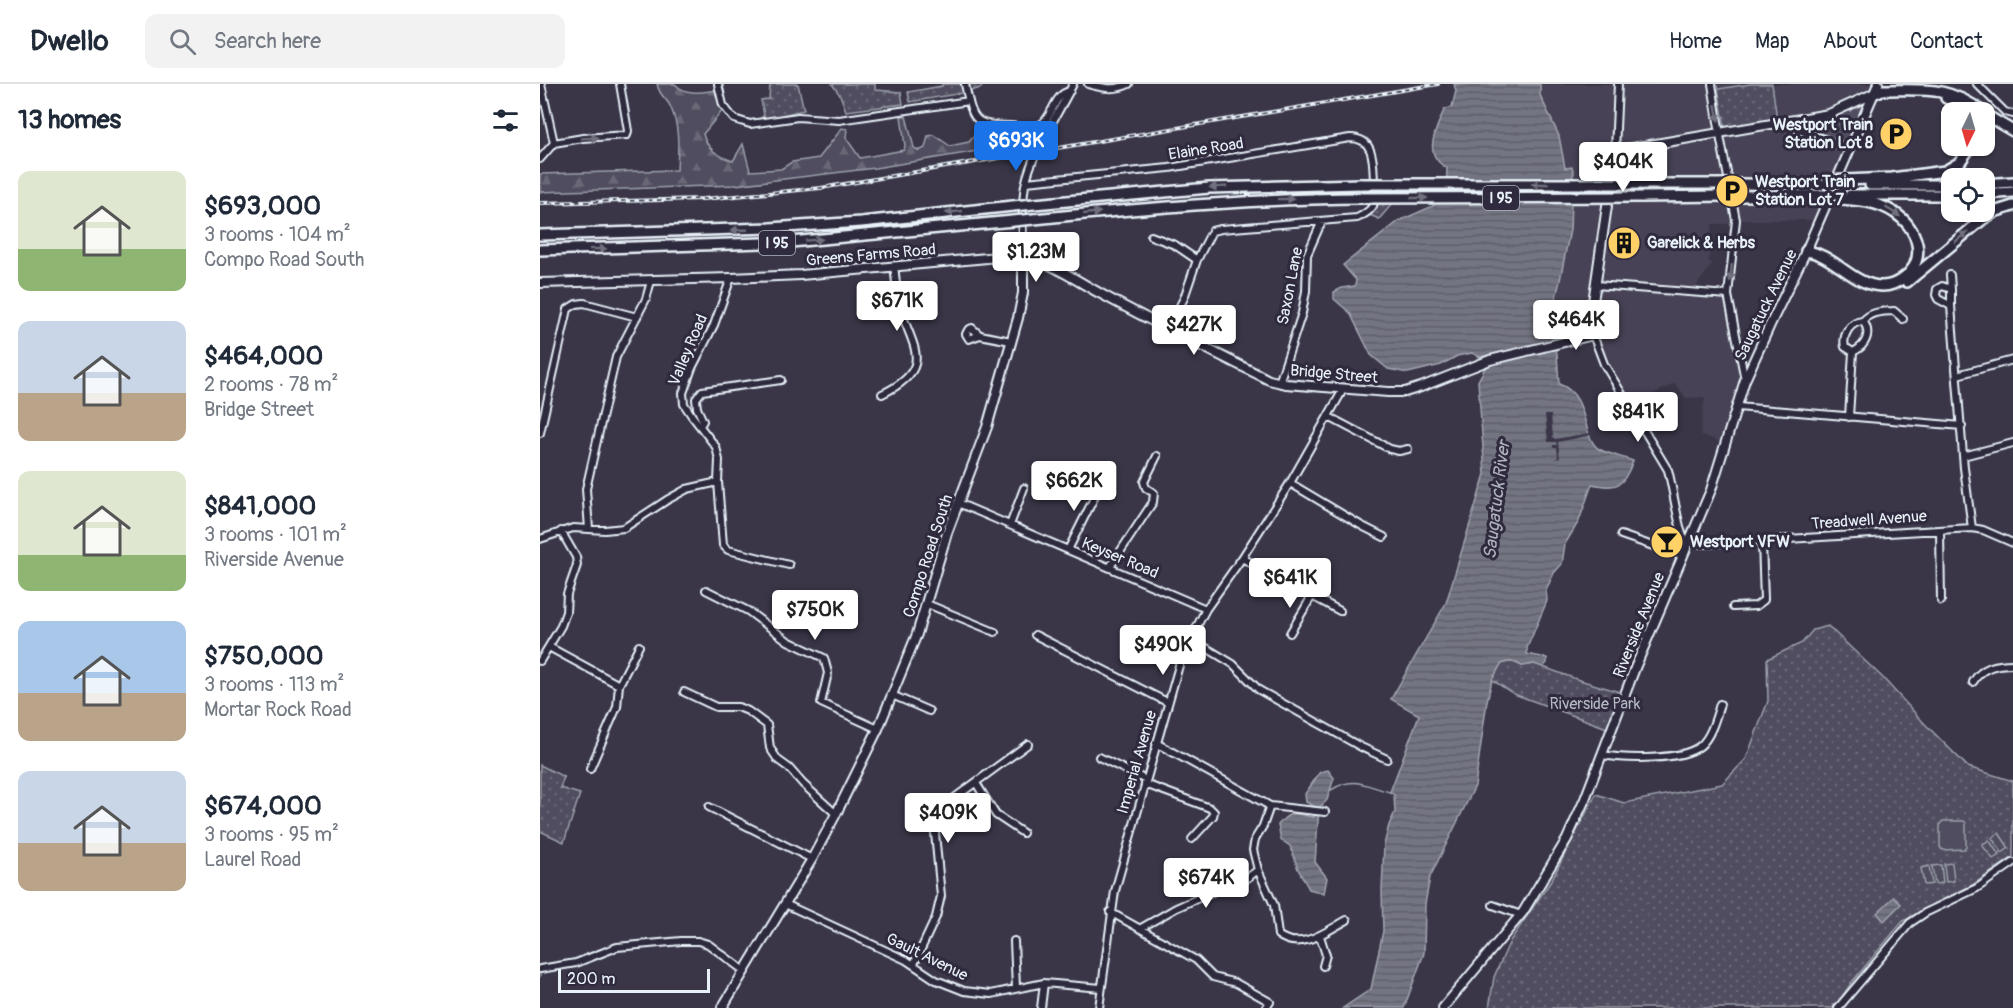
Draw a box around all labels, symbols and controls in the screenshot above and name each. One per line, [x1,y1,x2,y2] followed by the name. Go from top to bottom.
[145,14,565,68] search box
[30,24,109,59] text: Dwello
[166,25,199,58] icon: search
[214,27,321,55] text: Search here
[1669,28,1722,55] text: Home
[1755,28,1790,55] text: Map
[1823,28,1877,55] text: About
[1910,28,1983,55] text: Contact
[1941,102,1995,156] north arrow
[1941,102,1995,222] map controls
[18,104,121,136] text: 13 homes
[489,104,522,137] icon: filters
[1713,104,1722,123] one-way arrow
[1773,115,1873,153] place label: Westport Train Station Lot 8
[1878,116,1914,152] parking icon: Westport Train Station Lot 8
[974,121,1058,172] pin: $693K
[988,128,1044,153] text: $693K
[1167,133,1245,165] street label: Elaine Road
[581,134,600,143] one-way arrow
[1581,142,1665,193] pin: $404K
[1593,149,1653,174] text: $404K
[1941,168,1995,222] button: locate
[1755,172,1855,210] place label: Westport Train Station Lot 7
[1714,173,1750,209] parking icon: Westport Train Station Lot 7
[1531,179,1550,189] one-way arrow
[1209,183,1228,192] one-way arrow
[1483,186,1519,210] road number: I 95
[204,190,321,222] text: $693,000
[1410,193,1429,203] one-way arrow
[1277,194,1296,204] one-way arrow
[66,195,138,267] icon: home
[945,207,964,217] one-way arrow
[1884,207,1901,218] one-way arrow
[1082,208,1101,218] one-way arrow
[204,222,351,247] text: 3 rooms · 104 m²
[730,225,749,234] one-way arrow
[1606,225,1642,261] building icon: Garelick & Herbs
[1953,230,1969,243] one-way arrow
[759,231,795,255] road number: I 95
[987,232,1085,283] pin: $1.23M
[1647,233,1756,253] place label: Garelick & Herbs
[805,236,824,245] one-way arrow
[805,239,937,271] street label: Greens Farms Road
[1006,239,1066,264] text: $1.23M
[589,244,608,253] one-way arrow
[1273,245,1307,327] street label: Saxon Lane
[1730,246,1802,364] street label: Saugatuck Avenue
[204,247,364,272] text: Compo Road South
[1726,264,1735,283] one-way arrow
[855,281,939,332] pin: $671K
[871,288,923,313] text: $671K
[1534,300,1618,351] pin: $464K
[1152,305,1236,356] pin: $427K
[1547,307,1605,332] text: $464K
[664,311,712,389] street label: Valley Road
[1166,312,1222,337] text: $427K
[204,340,323,372] text: $464,000
[66,345,138,417] icon: home
[1289,360,1379,388] street label: Bridge Street
[204,372,338,397] text: 2 rooms · 78 m²
[1596,392,1680,443] pin: $841K
[204,397,314,422] text: Bridge Street
[1612,399,1664,424] text: $841K
[1478,437,1516,560] water label: Saugatuck River
[1032,461,1116,512] pin: $662K
[1045,468,1103,493] text: $662K
[204,490,316,522] text: $841,000
[899,492,957,620] street label: Compo Road South
[66,495,138,567] icon: home
[1810,506,1928,534] street label: Treadwell Avenue
[204,522,347,547] text: 3 rooms · 101 m²
[1649,524,1685,560] bar icon: Westport VFW
[1690,532,1790,552] place label: Westport VFW
[1078,533,1162,583] street label: Keyser Road
[204,547,344,572] text: Riverside Avenue
[1248,558,1332,609] pin: $641K
[1263,565,1317,590] text: $641K
[1609,569,1669,681] street label: Riverside Avenue
[773,590,857,641] pin: $750K
[786,597,844,622] text: $750K
[1121,625,1205,676] pin: $490K
[1134,632,1192,657] text: $490K
[204,640,324,672] text: $750,000
[66,645,138,717] icon: home
[204,672,344,697] text: 3 rooms · 113 m²
[1550,694,1641,714] park label: Riverside Park
[204,697,352,722] text: Mortar Rock Road
[1113,708,1161,816] street label: Imperial Avenue
[204,790,322,822] text: $674,000
[906,793,990,844] pin: $409K
[66,795,138,867] icon: home
[919,800,977,825] text: $409K
[204,822,339,847] text: 3 rooms · 95 m²
[204,847,301,872] text: Laurel Road
[1164,858,1248,909] pin: $674K
[1178,865,1234,890] text: $674K
[883,929,971,985] street label: Gault Avenue
[558,966,710,994] scale bar
[567,969,615,989] text: 200 m

